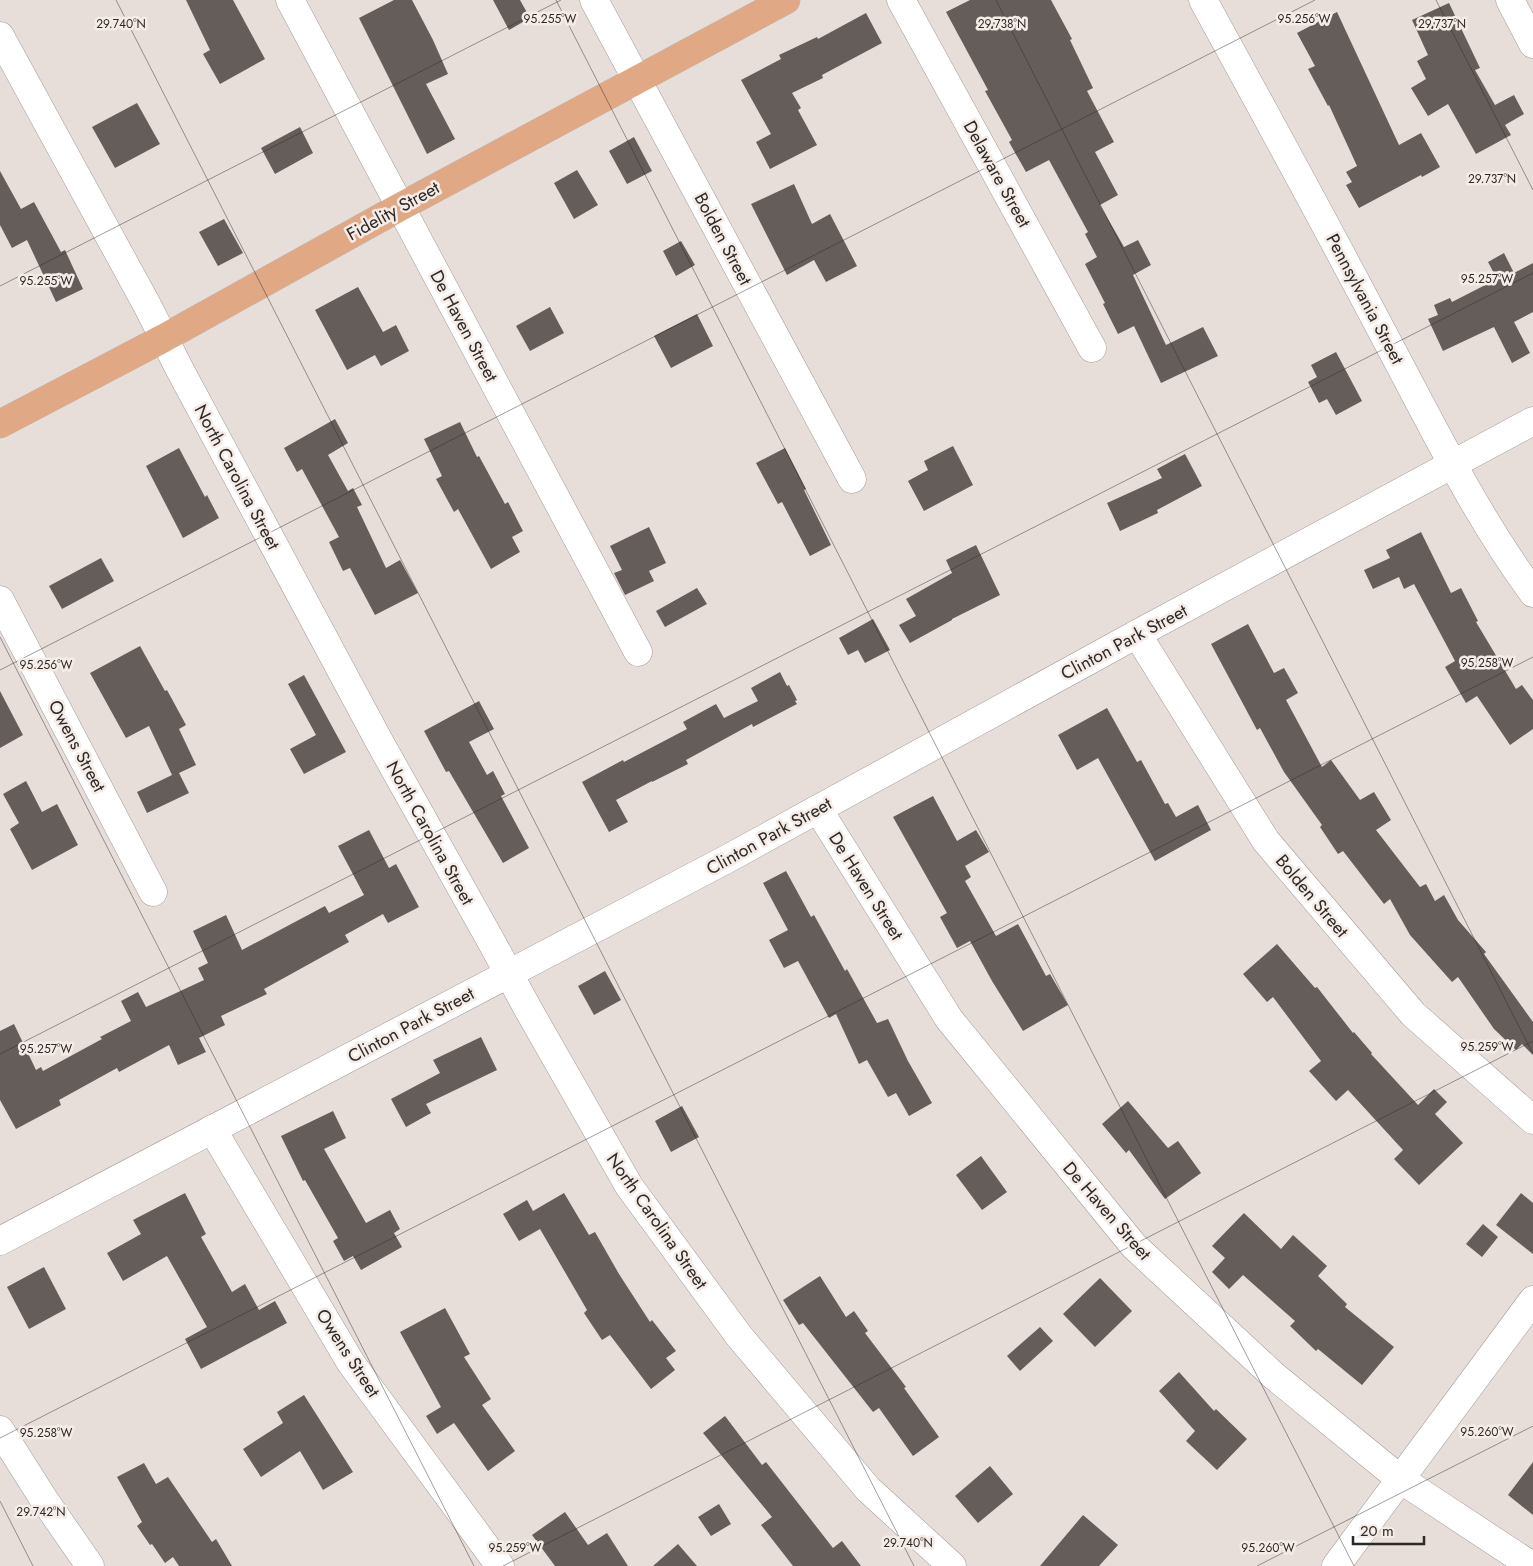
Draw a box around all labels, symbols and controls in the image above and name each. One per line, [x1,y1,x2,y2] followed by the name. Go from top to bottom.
[524,10,577,28] text: 95.255°W
[1277,10,1331,28] text: 95.256°W
[96,15,146,33] text: 29.740°N
[978,15,1026,33] text: 29.738°N
[1418,15,1466,33] text: 29.737°N
[957,116,1037,233] street label: Delaware Street
[1468,170,1516,188] text: 29.737°N
[342,174,445,247] street label: Fidelity Street
[688,188,759,290] street label: Bolden Street
[1320,229,1411,369] street label: Pennsylvania Street
[424,266,505,387] street label: De Haven Street
[1461,270,1513,288] text: 95.257°W
[20,272,73,290] text: 95.255°W
[188,400,287,555] street label: North Carolina Street
[1056,597,1193,686] street label: Clinton Park Street
[1461,654,1513,672] text: 95.258°W
[19,656,73,674] text: 95.256°W
[42,695,112,797] street label: Owens Street
[380,756,481,910] street label: North Carolina Street
[701,790,837,881] street label: Clinton Park Street
[822,827,910,946] street label: De Haven Street
[1269,849,1355,944] street label: Bolden Street
[343,980,480,1069] street label: Clinton Park Street
[1460,1038,1514,1056] text: 95.259°W
[20,1040,72,1058] text: 95.257°W
[600,1148,714,1295] street label: North Carolina Street
[1057,1156,1158,1266] street label: De Haven Street
[310,1304,387,1403] street label: Owens Street
[1460,1423,1514,1441] text: 95.260°W
[20,1424,72,1442] text: 95.258°W
[16,1503,66,1521] text: 29.742°N
[1353,1514,1424,1546] scale bar
[1360,1520,1394,1542] text: 20 m
[883,1534,933,1552] text: 29.740°N
[488,1539,542,1557] text: 95.259°W
[1241,1539,1295,1557] text: 95.260°W

